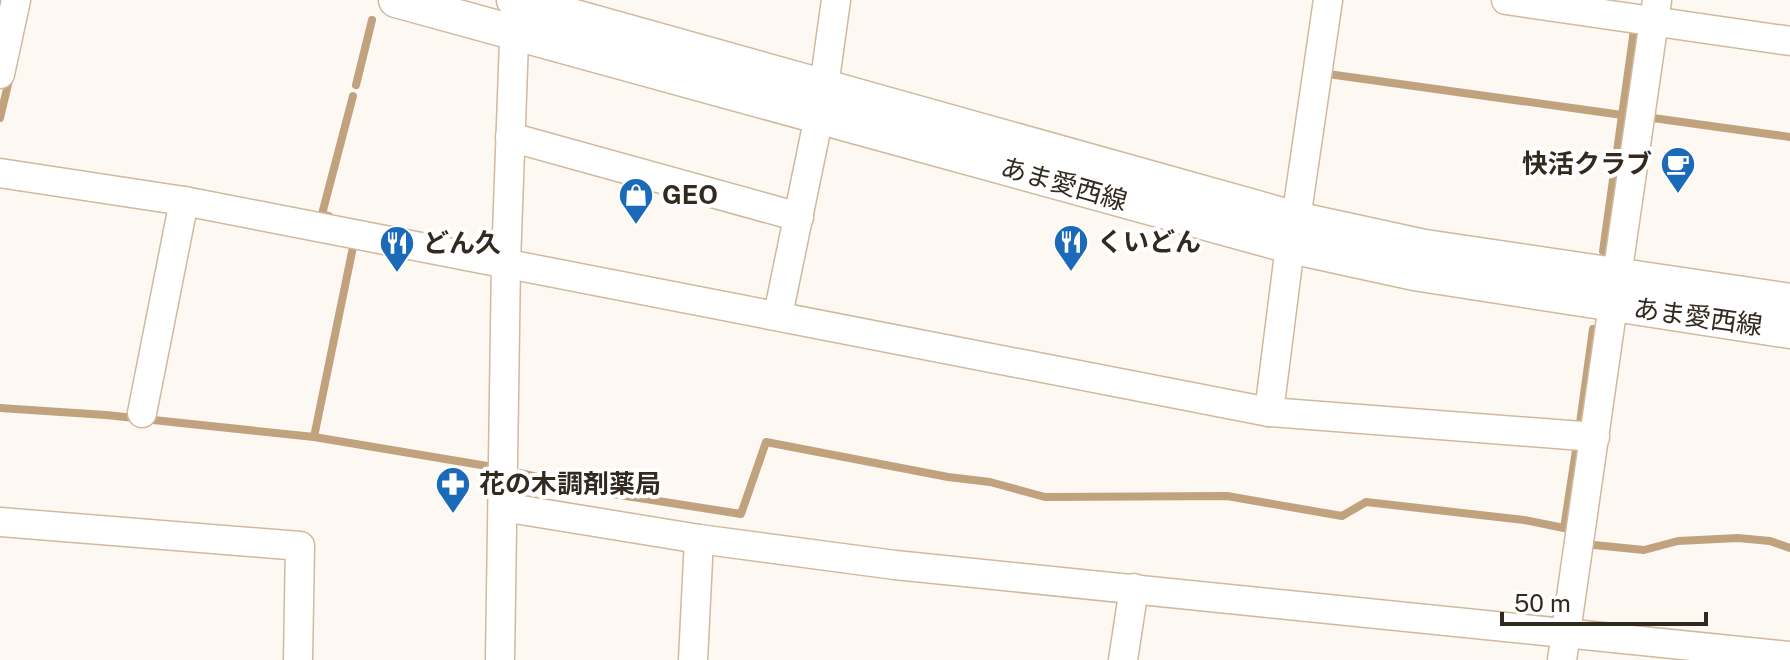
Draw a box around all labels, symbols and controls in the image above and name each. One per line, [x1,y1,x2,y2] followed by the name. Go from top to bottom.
[1659,145,1697,195] cafe icon: 快活クラブ
[1522,148,1652,179] place label: 快活クラブ
[997,151,1131,216] street label: あま愛西線
[617,176,655,226] shop icon: GEO
[662,179,718,210] place label: GEO
[1052,223,1090,273] restaurant icon: くいどん
[378,224,416,274] restaurant icon: どん久
[1097,226,1201,257] place label: くいどん
[423,227,501,258] place label: どん久
[1632,292,1765,341] street label: あま愛西線
[434,465,472,515] pharmacy icon: 花の木調剤薬局
[479,468,661,499] place label: 花の木調剤薬局
[1502,576,1706,626] scale bar
[1514,589,1571,617] text: 50 m

